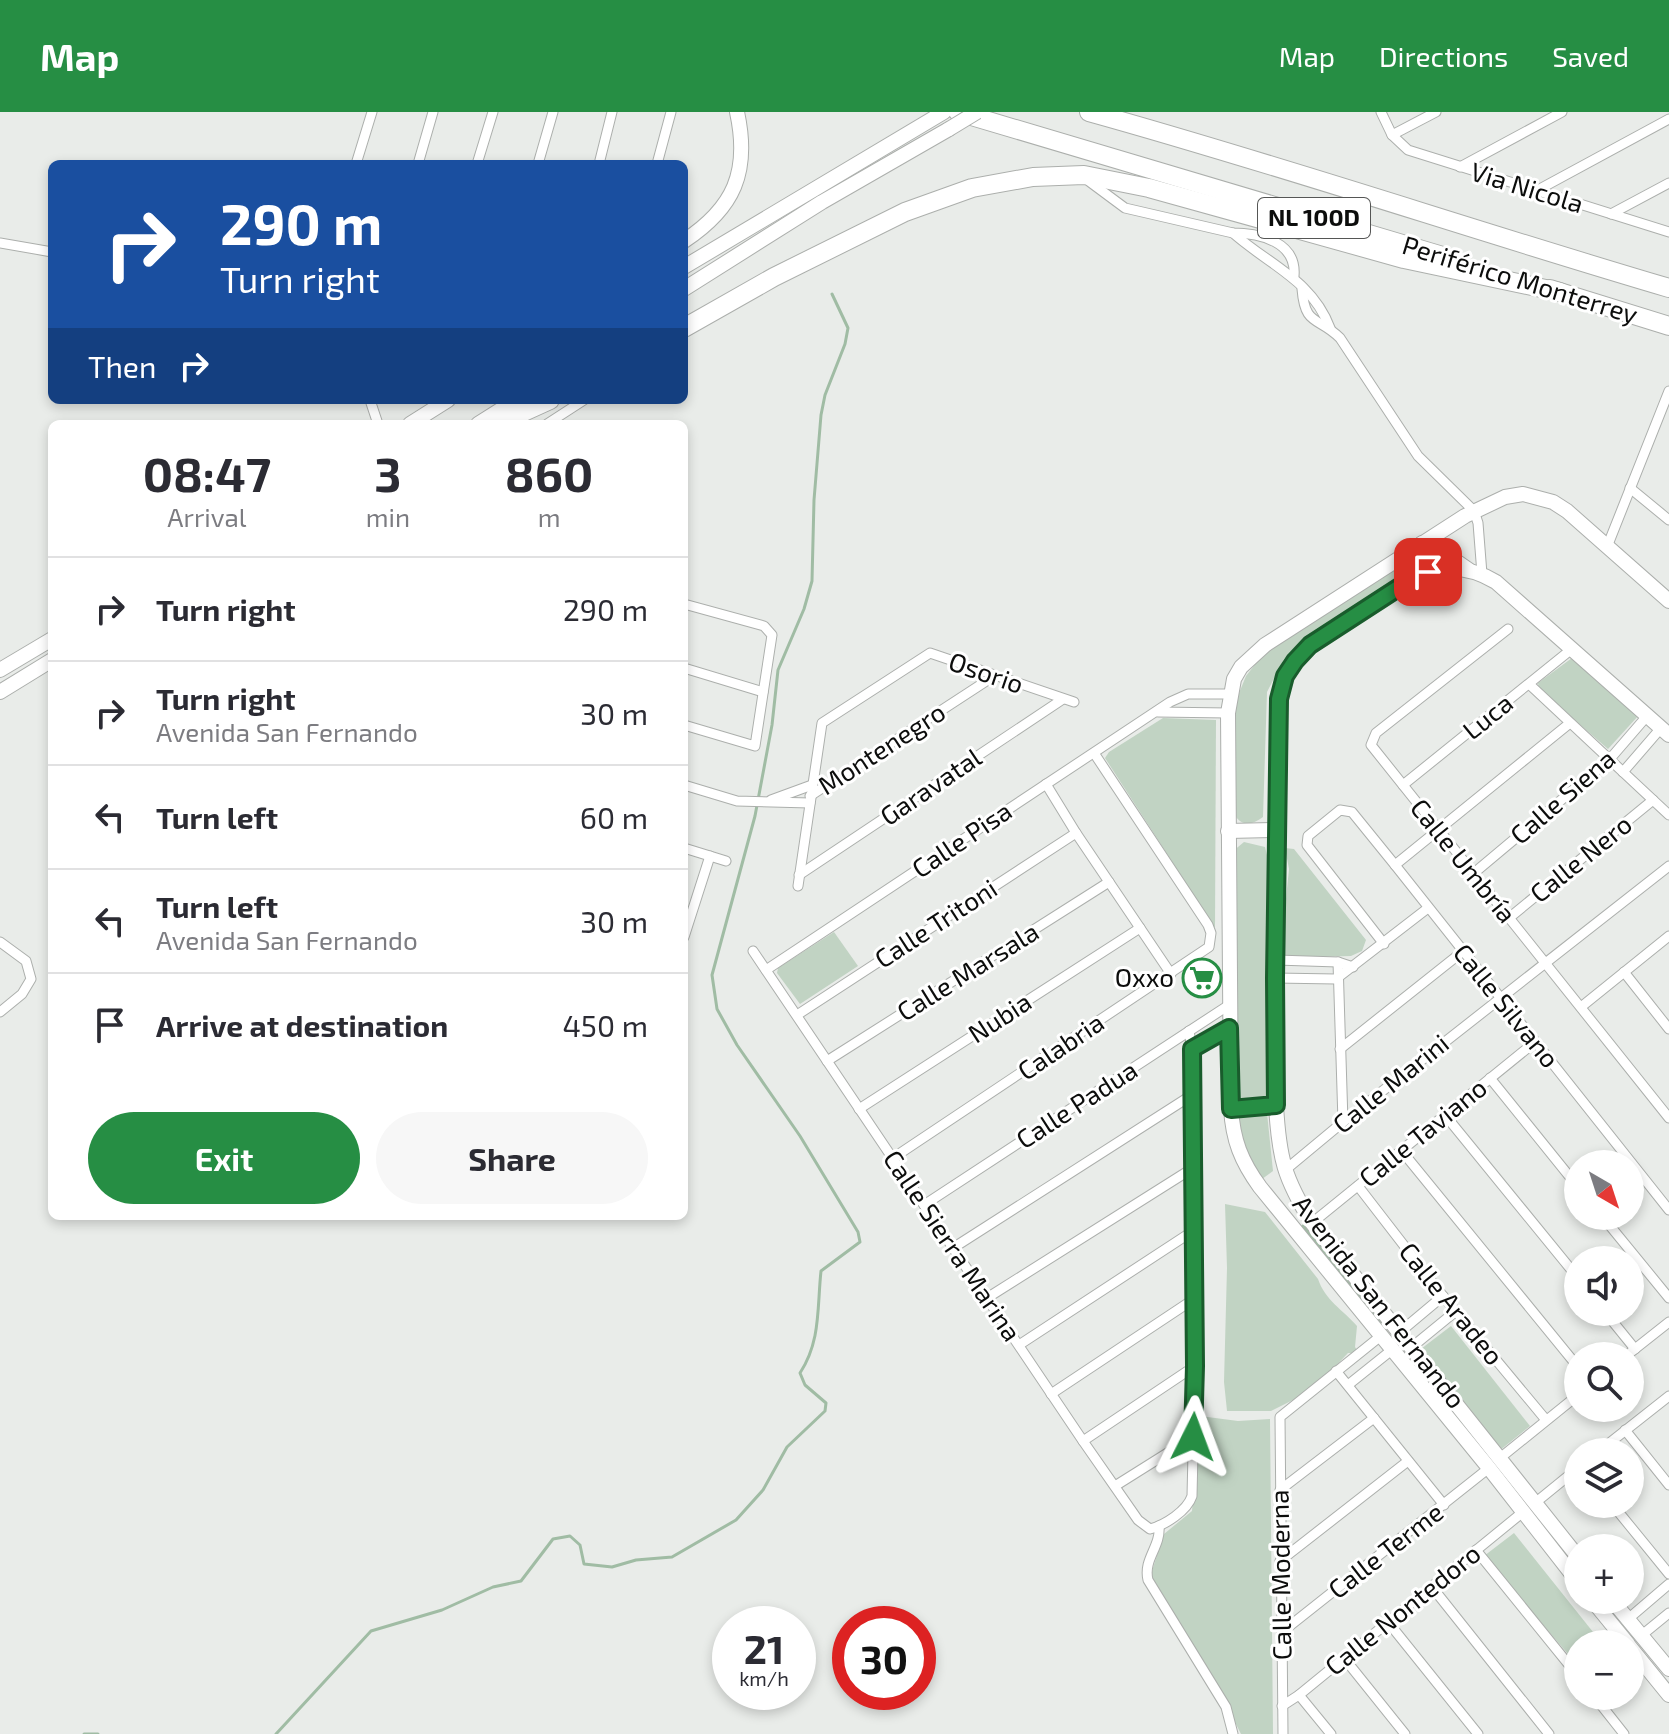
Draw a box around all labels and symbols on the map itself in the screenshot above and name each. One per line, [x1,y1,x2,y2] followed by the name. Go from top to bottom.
[1467,155,1588,218] street label: Via Nicola
[1258,198,1370,238] road number: NL 100D
[1399,228,1642,329] street label: Periférico Monterrey
[1394,538,1462,606] pin
[945,644,1028,699] street label: Osorio
[1456,686,1518,745] street label: Luca
[812,695,950,800] street label: Montenegro
[874,741,987,831] street label: Garavatal
[1503,742,1621,850] street label: Calle Siena
[1405,792,1524,928] street label: Calle Umbría
[905,794,1017,883] street label: Calle Pisa
[1523,808,1637,908] street label: Calle Nero
[868,872,1002,974] street label: Calle Tritoni
[891,915,1044,1027] street label: Calle Marsala
[1448,937,1566,1073] street label: Calle Silvano
[1181,957,1223,999] supermarket icon: Oxxo
[1115,961,1174,992] place label: Oxxo
[962,985,1036,1048] street label: Nubia
[1011,1006,1109,1086] street label: Calabria
[1326,1027,1454,1139] street label: Calle Marini
[1010,1053,1142,1154] street label: Calle Padua
[1352,1071,1492,1193] street label: Calle Taviano
[878,1144,1029,1346] street label: Calle Sierra Marina
[1564,1150,1644,1230] north arrow
[1287,1188,1473,1414] street label: Avenida San Fernando
[1393,1236,1511,1370] street label: Calle Aradeo
[1151,1395,1235,1479] position arrow
[1263,1489,1296,1661] street label: Calle Moderna
[1322,1495,1449,1604] street label: Calle Terme
[1318,1537,1486,1681] street label: Calle Nontedoro
[832,1606,936,1710] speed limit sign: 30

